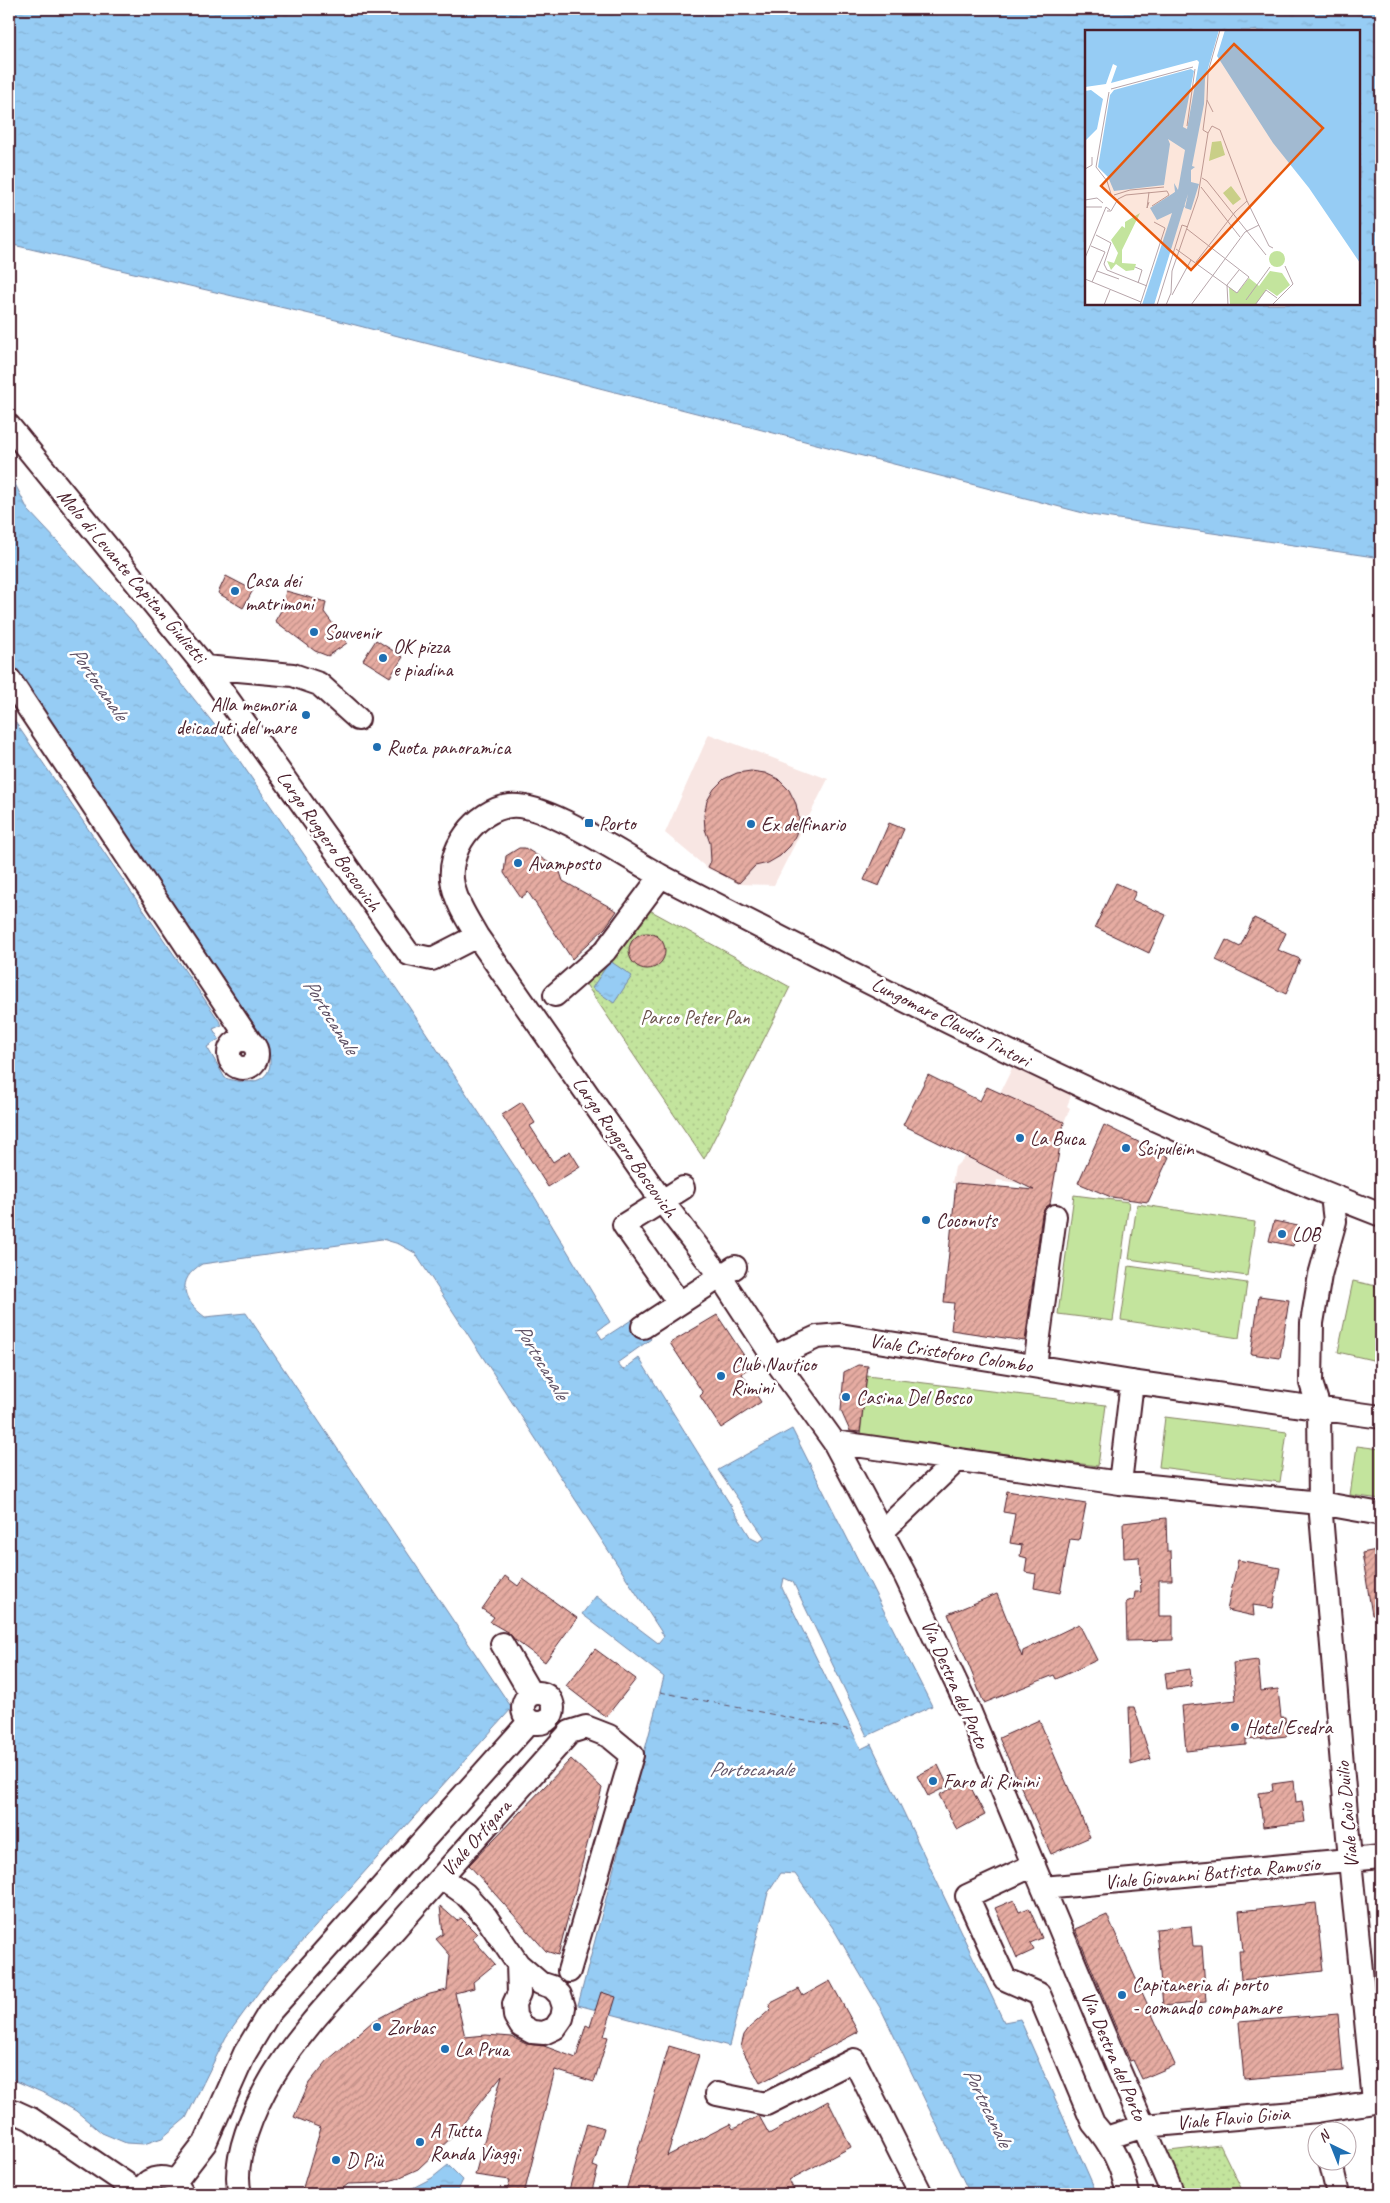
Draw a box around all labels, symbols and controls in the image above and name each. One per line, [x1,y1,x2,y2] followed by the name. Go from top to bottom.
[1085,30,1360,305] inset map
[52,484,214,670] street label: Molo di Levante Capitan Giulietti
[245,568,316,616] place label: Casa dei matrimoni
[229,585,241,597] marker: Casa dei matrimoni
[324,620,383,645] place label: Souvenir
[308,626,320,638] marker: Souvenir
[393,634,454,682] place label: OK pizza e piadina
[64,641,136,727] water label: Portocanale
[377,652,389,664] marker: OK pizza e piadina
[176,692,298,740] place label: Alla memoria deicaduti del mare
[300,709,312,721] marker: Alla memoria deicaduti del mare
[387,735,512,760] place label: Ruota panoramica
[371,741,383,753] marker: Ruota panoramica
[271,766,388,918] street label: Largo Ruggero Boscovich
[599,811,638,836] place label: Porto
[761,812,846,837] place label: Ex delfinario
[583,817,595,829] marker: Porto
[745,818,757,830] marker: Ex delfinario
[528,851,601,876] place label: Avamposto
[512,857,524,869] marker: Avamposto
[868,971,1036,1074] street label: Lungomare Claudio Tintori
[298,974,366,1061] water label: Portocanale
[640,1005,751,1030] park label: Parco Peter Pan
[567,1072,684,1224] street label: Largo Ruggero Boscovich
[1030,1126,1087,1151] place label: La Buca
[1014,1132,1026,1144] marker: La Buca
[1136,1136,1195,1161] place label: Scipulein
[1120,1142,1132,1154] marker: Scipulein
[936,1208,999,1233] place label: Coconuts
[920,1214,932,1226] marker: Coconuts
[1292,1222,1322,1247] place label: LOB
[1276,1228,1288,1240] marker: LOB
[509,1318,576,1406] water label: Portocanale
[868,1328,1035,1378] street label: Viale Cristoforo Colombo
[731,1352,818,1400] place label: Club Nautico Rimini
[715,1370,727,1382] marker: Club Nautico Rimini
[856,1385,972,1410] place label: Casina Del Bosco
[840,1391,852,1403] marker: Casina Del Bosco
[916,1616,995,1753] street label: Via Destra del Porto
[1245,1715,1334,1740] place label: Hotel Esedra
[1229,1721,1241,1733] marker: Hotel Esedra
[709,1756,796,1782] water label: Portocanale
[1330,1760,1364,1869] street label: Viale Caio Duilio
[943,1769,1040,1794] place label: Faro di Rimini
[927,1775,939,1787] marker: Faro di Rimini
[436,1793,518,1882] street label: Viale Ortigara
[1104,1851,1322,1895] street label: Viale Giovanni Battista Ramusio
[1132,1972,1283,2020] place label: Capitaneria di porto - comando compamare
[1076,1988,1153,2125] street label: Via Destra del Porto
[1116,1989,1128,2001] marker: Capitaneria di porto - comando compamare
[387,2015,437,2040] place label: Zorbas
[371,2021,383,2033] marker: Zorbas
[455,2037,511,2062] place label: La Prua
[439,2043,451,2055] marker: La Prua
[958,2064,1019,2153] water label: Portocanale
[1176,2101,1292,2135] street label: Viale Flavio Gioia
[430,2118,521,2166] place label: A Tutta Randa Viaggi
[1308,2120,1358,2170] north arrow
[1315,2126,1334,2146] text: N
[414,2136,426,2148] marker: A Tutta Randa Viaggi
[346,2148,385,2173] place label: D Più
[330,2154,342,2166] marker: D Più

